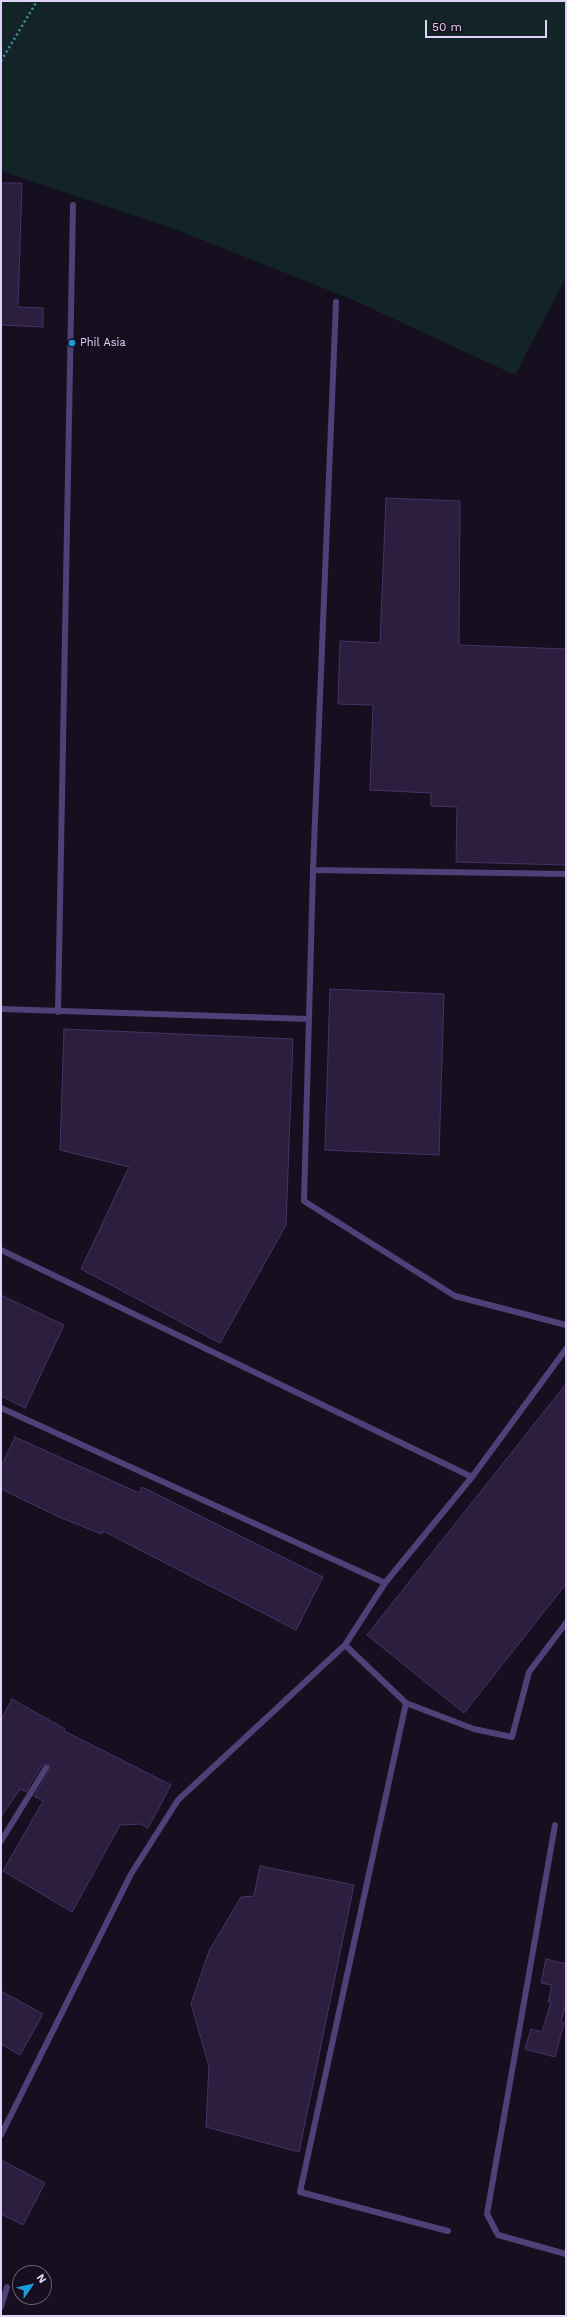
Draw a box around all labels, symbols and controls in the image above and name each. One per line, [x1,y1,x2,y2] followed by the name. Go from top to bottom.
[427,12,549,38] scale bar
[432,20,462,34] text: 50 m
[80,336,126,350] place label: Phil Asia
[67,338,77,348] marker: Phil Asia
[12,2265,52,2305] north arrow
[34,2272,49,2286] text: N

